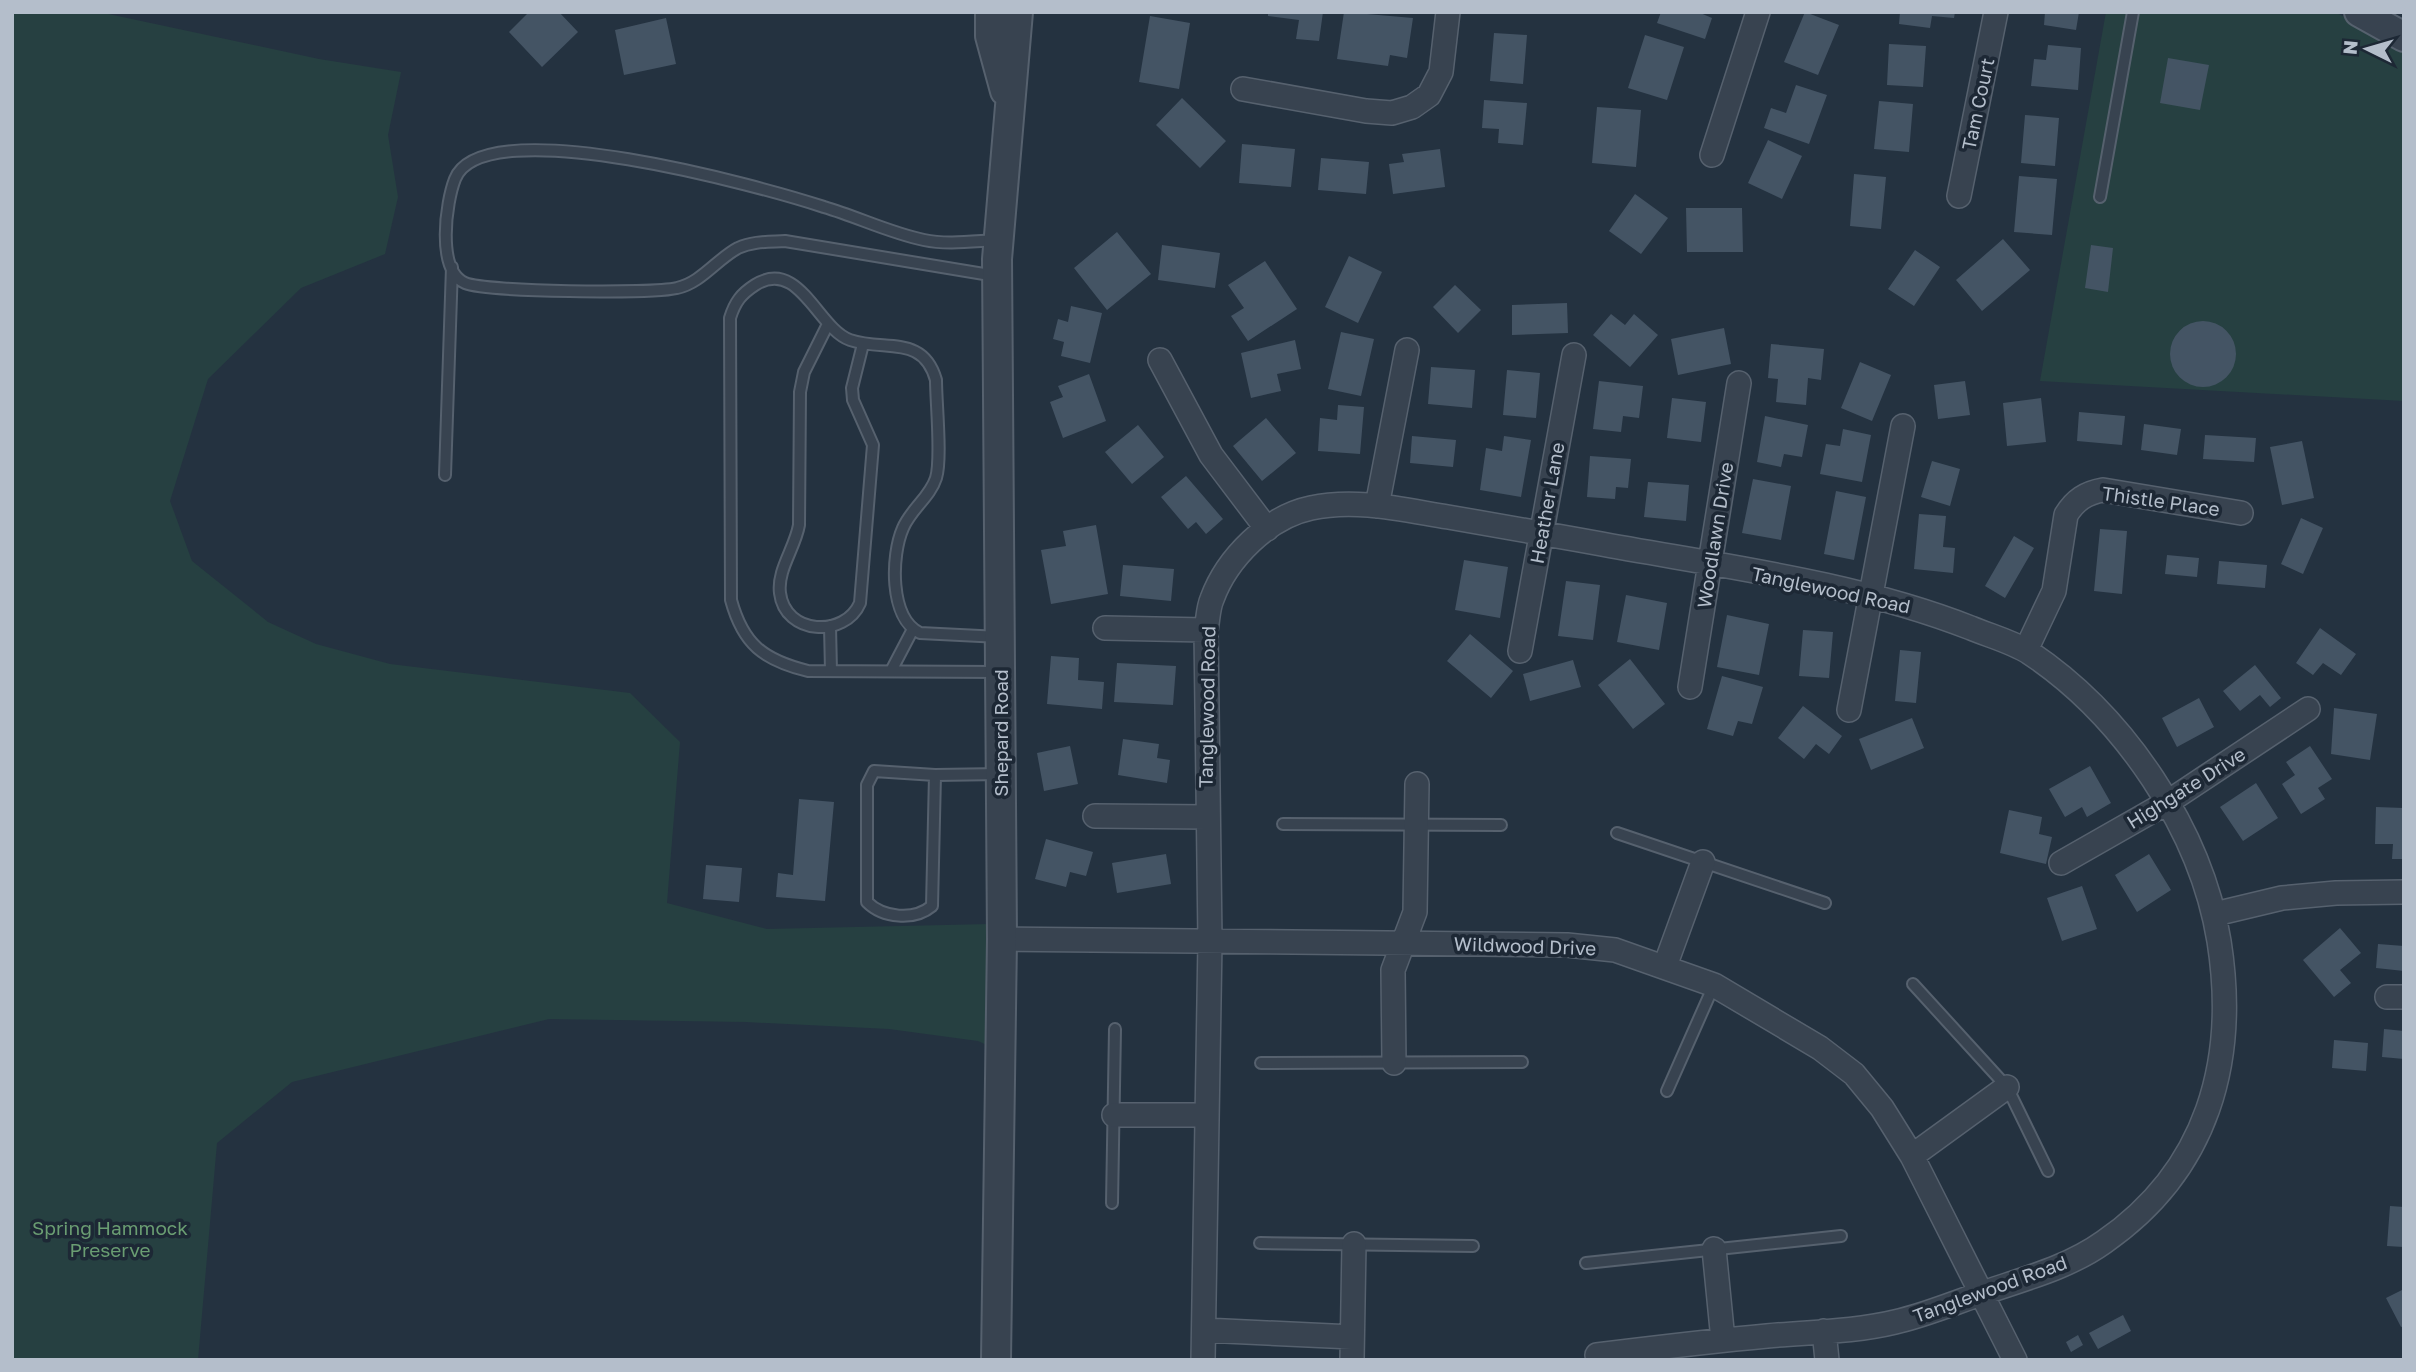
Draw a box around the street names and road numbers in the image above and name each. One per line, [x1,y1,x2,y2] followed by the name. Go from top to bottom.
[1957,56,1998,152] street label: Tam Court
[1525,440,1569,565] street label: Heather Lane
[1692,460,1737,610] street label: Woodlawn Drive
[2101,481,2221,520] street label: Thistle Place
[1750,561,1913,618] street label: Tanglewood Road
[1194,626,1219,788] street label: Tanglewood Road
[989,669,1012,797] street label: Shepard Road
[2122,742,2249,833] street label: Highgate Drive
[1453,932,1597,959] street label: Wildwood Drive
[1910,1250,2070,1327] street label: Tanglewood Road

